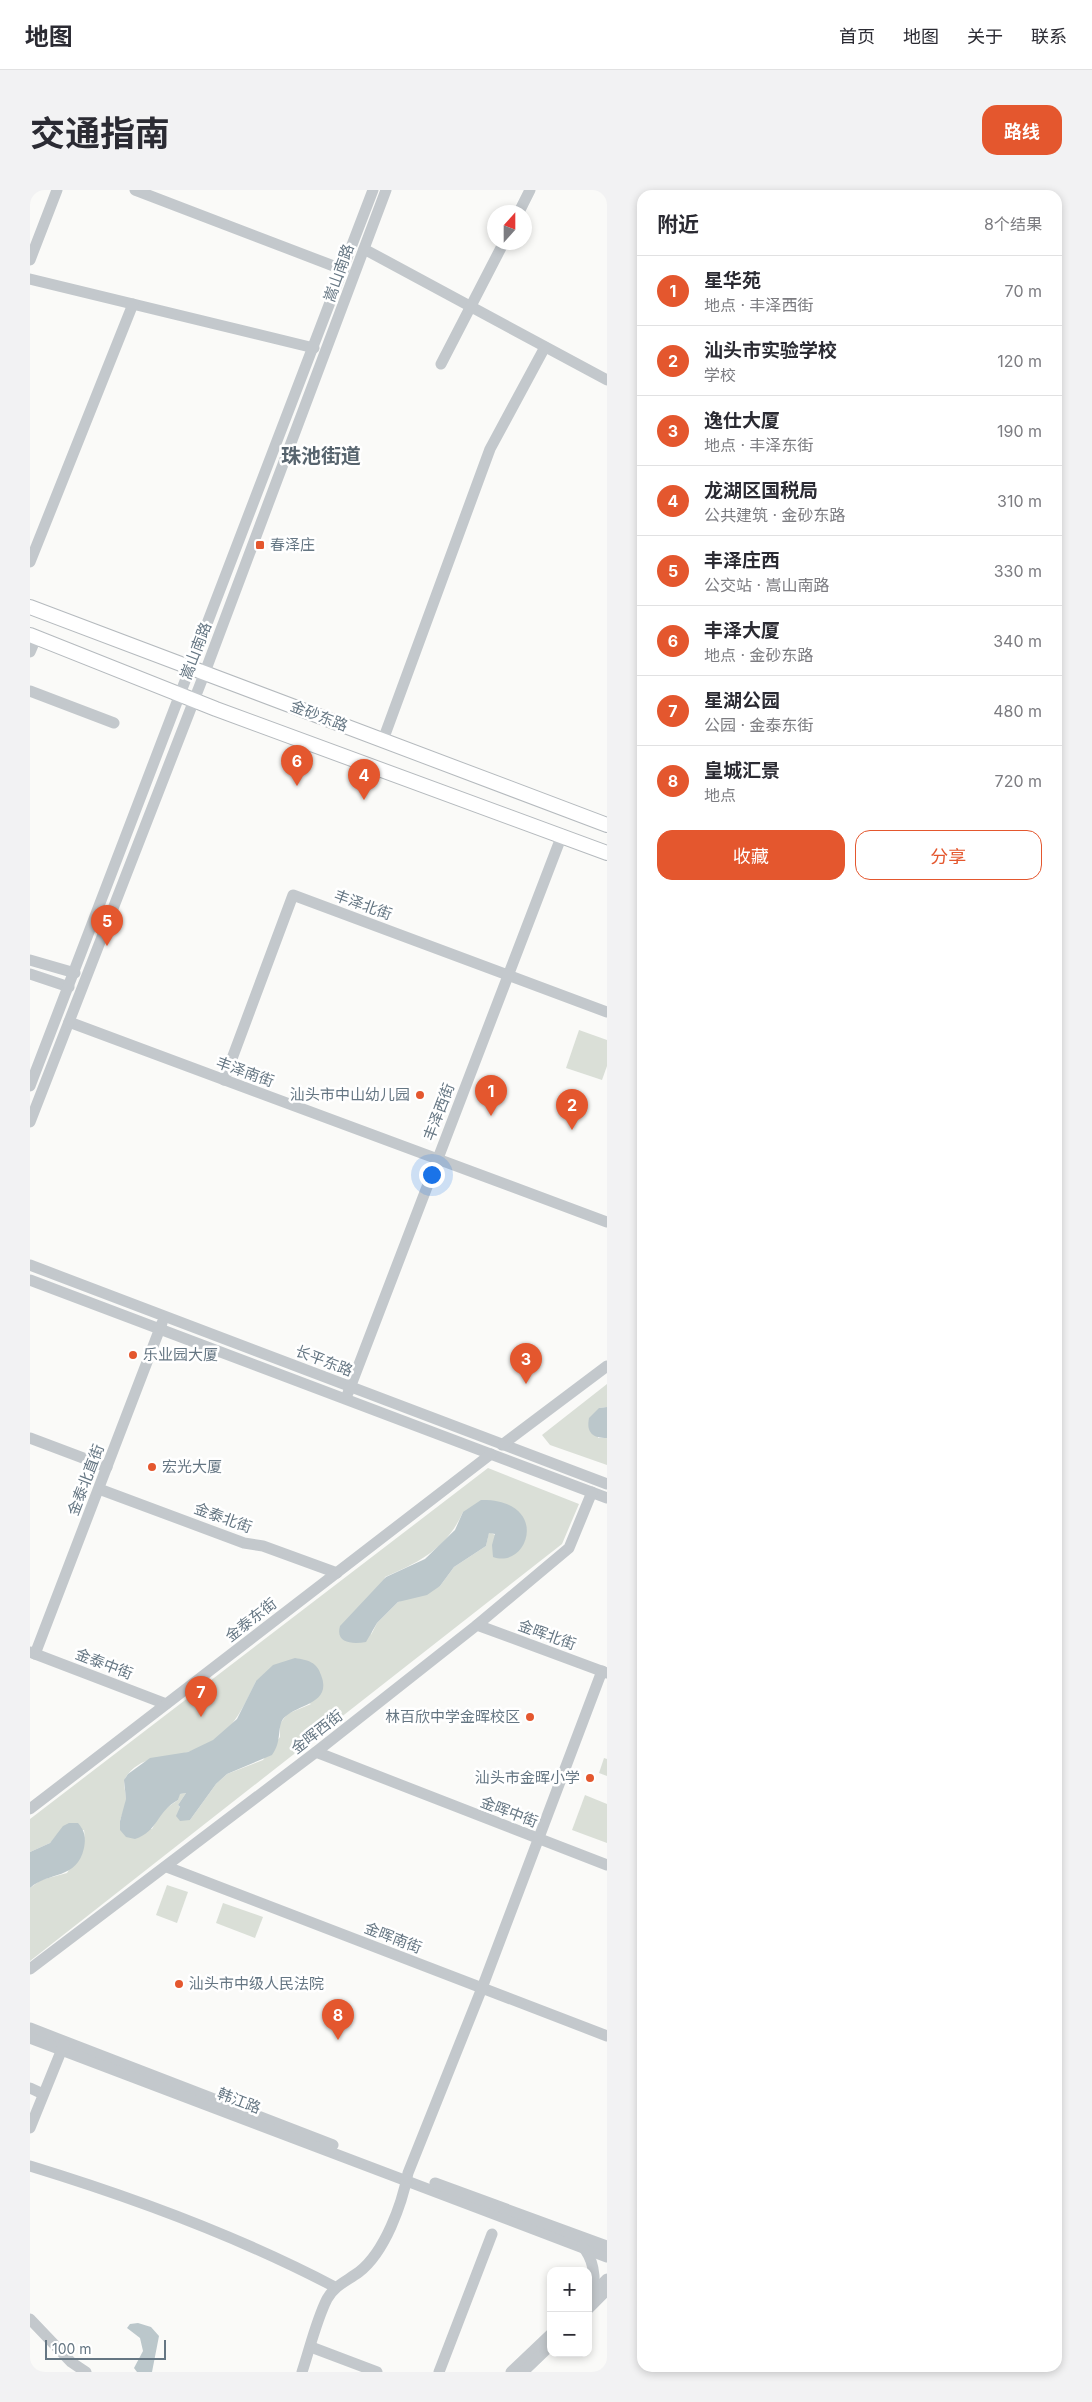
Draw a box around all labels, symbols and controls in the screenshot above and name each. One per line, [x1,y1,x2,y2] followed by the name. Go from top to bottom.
[25,22,73,51] text: 地图
[839,26,875,47] text: 首页
[903,26,939,47] text: 地图
[967,26,1003,47] text: 关于
[1031,26,1067,47] text: 联系
[982,105,1062,155] button: 路线
[30,112,170,154] text: 交通指南
[487,205,532,250] north arrow
[657,212,699,237] text: 附近
[984,214,1042,234] text: 8个结果
[319,241,358,304] street label: 嵩山南路
[704,269,761,292] text: 星华苑
[670,281,676,301] text: 1
[1005,281,1042,301] text: 70 m
[704,295,814,315] text: 地点 · 丰泽西街
[704,339,837,362] text: 汕头市实验学校
[668,351,678,371] text: 2
[997,351,1042,371] text: 120 m
[704,365,736,385] text: 学校
[704,409,780,432] text: 逸仕大厦
[668,421,678,441] text: 3
[997,421,1042,441] text: 190 m
[704,435,814,455] text: 地点 · 丰泽东街
[281,444,361,468] district label: 珠池街道
[704,479,818,502] text: 龙湖区国税局
[668,491,678,511] text: 4
[997,491,1042,511] text: 310 m
[704,505,846,525] text: 公共建筑 · 金砂东路
[270,535,315,554] place label: 春泽庄
[254,539,266,551] marker: 春泽庄
[704,549,780,572] text: 丰泽庄西
[668,561,678,581] text: 5
[994,561,1042,581] text: 330 m
[704,575,830,595] text: 公交站 · 嵩山南路
[176,619,215,682] street label: 嵩山南路
[704,619,780,642] text: 丰泽大厦
[668,631,678,651] text: 6
[993,631,1042,651] text: 340 m
[704,645,814,665] text: 地点 · 金砂东路
[704,689,780,712] text: 星湖公园
[288,696,351,735] street label: 金砂东路
[668,701,678,721] text: 7
[993,701,1042,721] text: 480 m
[704,715,814,735] text: 公园 · 金泰东街
[281,745,313,786] pin: 6
[348,759,380,800] pin: 4
[704,759,780,782] text: 皇城汇景
[668,771,678,791] text: 8
[995,771,1042,791] text: 720 m
[704,785,736,805] text: 地点
[657,830,845,880] button: 收藏
[855,830,1042,880] button: 分享
[332,885,395,924] street label: 丰泽北街
[91,905,123,946] pin: 5
[214,1052,277,1091] street label: 丰泽南街
[475,1075,507,1116] pin: 1
[419,1080,458,1143] street label: 丰泽西街
[290,1085,410,1104] place label: 汕头市中山幼儿园
[414,1089,426,1101] marker: 汕头市中山幼儿园
[556,1089,588,1130] pin: 2
[419,1162,445,1188] your location
[293,1341,356,1380] street label: 长平东路
[510,1343,542,1384] pin: 3
[143,1345,218,1364] place label: 乐业园大厦
[127,1349,139,1361] marker: 乐业园大厦
[63,1441,108,1518] street label: 金泰北直街
[162,1457,222,1476] place label: 宏光大厦
[146,1461,158,1473] marker: 宏光大厦
[192,1498,255,1537] street label: 金泰北街
[221,1594,280,1646] street label: 金泰东街
[516,1615,579,1654] street label: 金晖北街
[73,1644,136,1683] street label: 金泰中街
[185,1676,217,1717] pin: 7
[287,1706,346,1758] street label: 金晖西街
[385,1707,520,1726] place label: 林百欣中学金晖校区
[524,1711,536,1723] marker: 林百欣中学金晖校区
[475,1768,580,1787] place label: 汕头市金晖小学
[584,1772,596,1784] marker: 汕头市金晖小学
[478,1792,541,1831] street label: 金晖中街
[362,1918,425,1957] street label: 金晖南街
[189,1974,324,1993] place label: 汕头市中级人民法院
[173,1978,185,1990] marker: 汕头市中级人民法院
[322,1999,354,2040] pin: 8
[215,2084,264,2117] street label: 韩江路
[547,2267,592,2357] map controls
[547,2267,592,2312] button: +
[547,2312,592,2357] button: −
[45,2337,166,2360] scale bar
[52,2340,92,2357] text: 100 m

